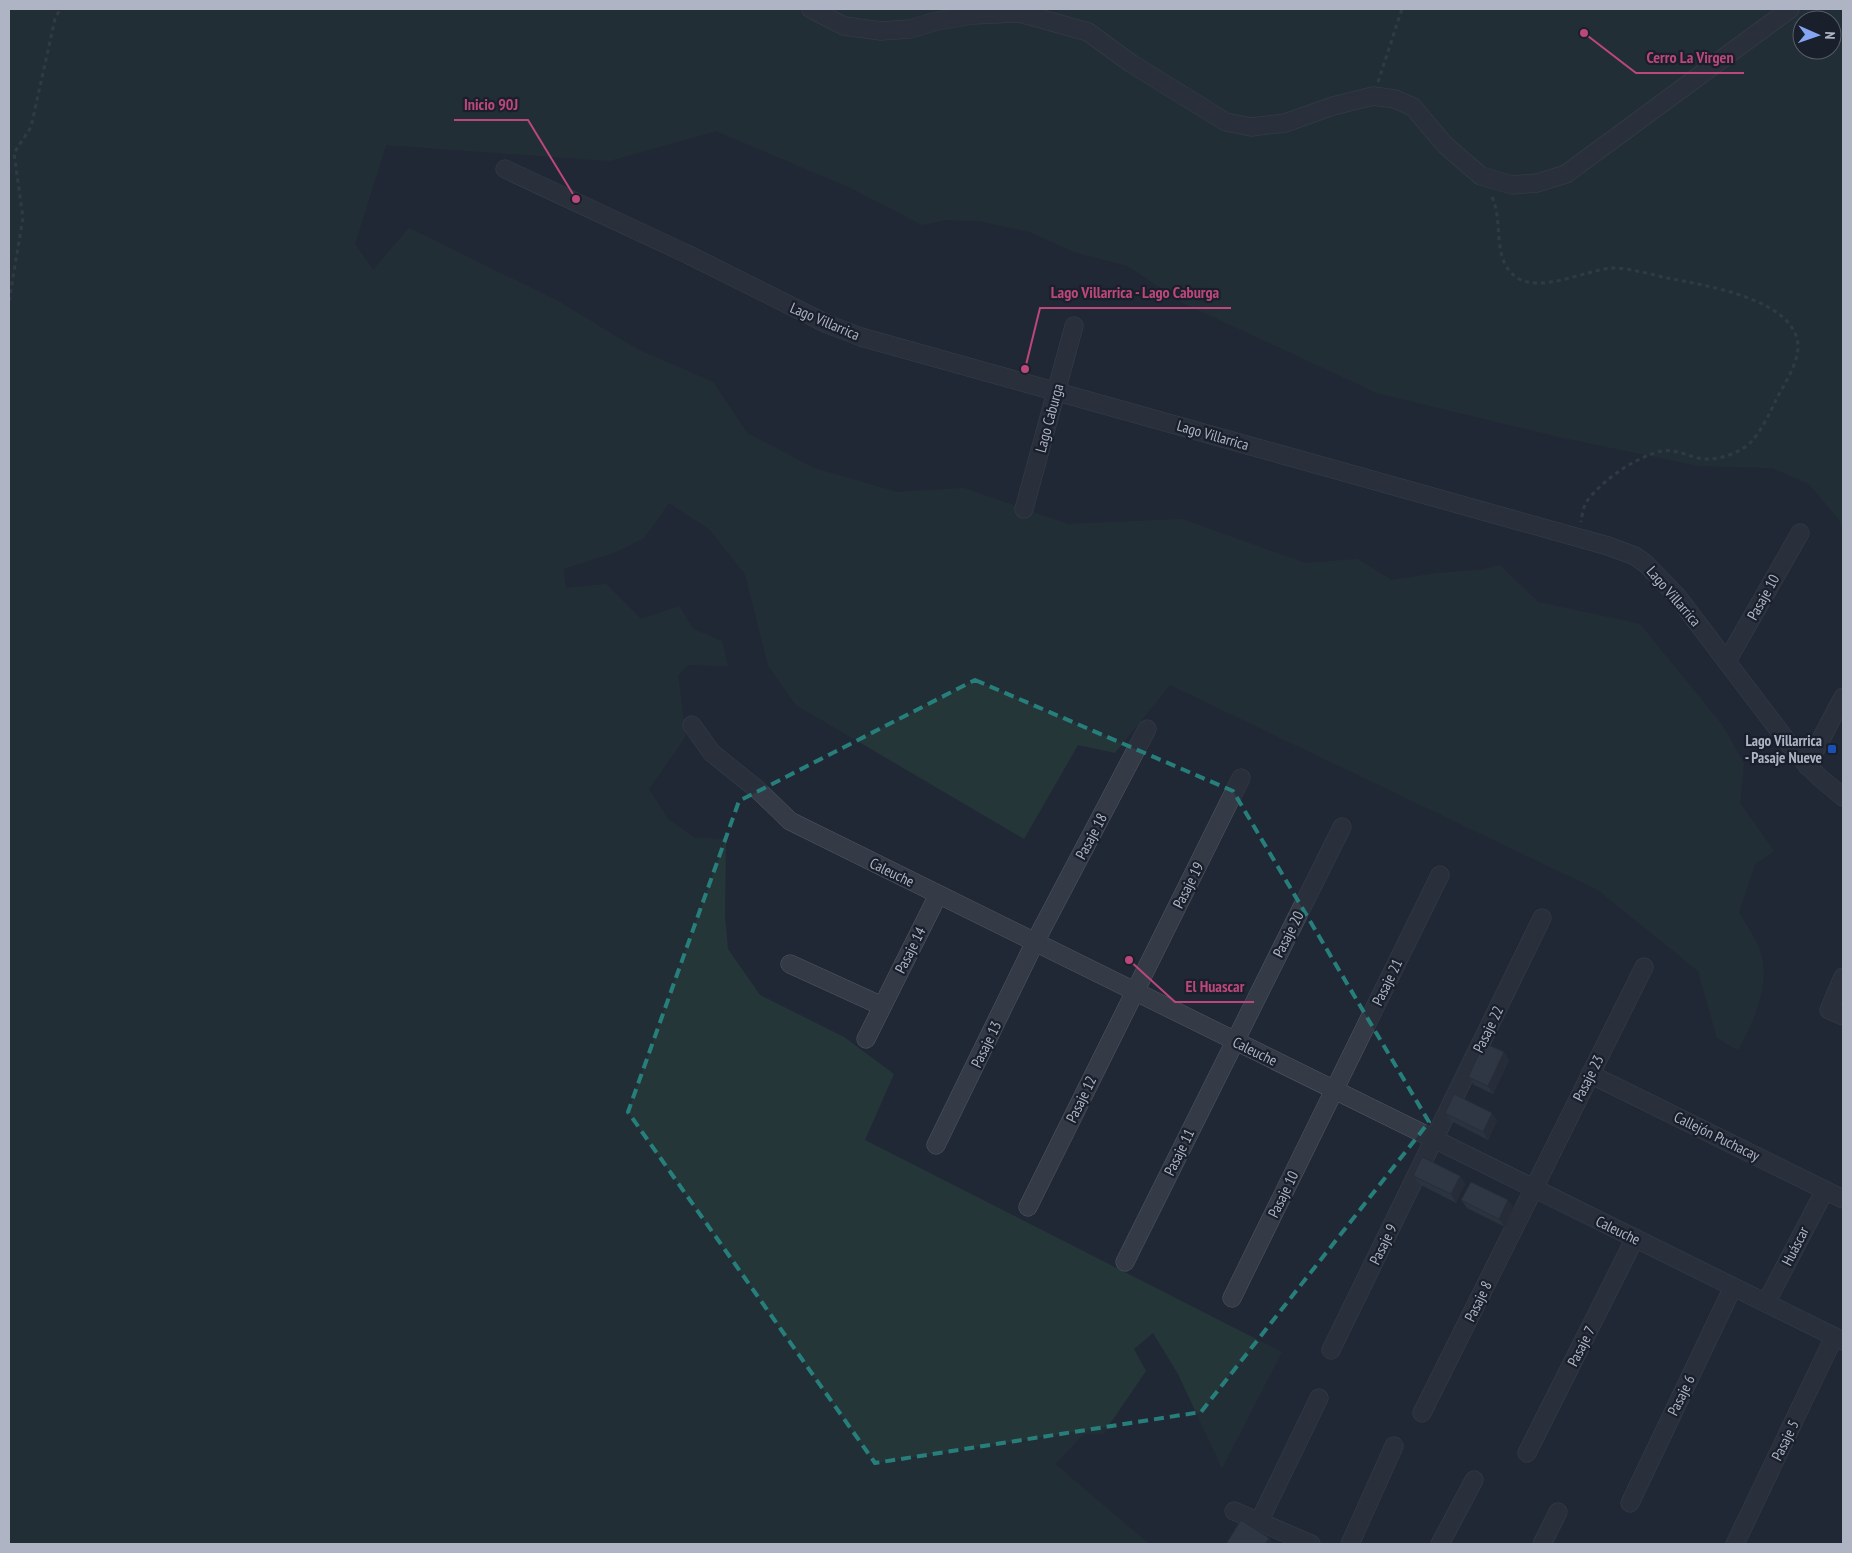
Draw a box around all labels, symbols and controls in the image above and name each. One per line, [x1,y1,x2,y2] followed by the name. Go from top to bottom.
[1792,10,1842,60] north arrow
[1821,31,1839,40] text: N
[1636,42,1744,73] callout: Cerro La Virgen
[1646,47,1734,67] text: Cerro La Virgen
[454,89,528,120] callout: Inicio 90J
[464,94,518,114] text: Inicio 90J
[1040,277,1231,308] callout: Lago Villarrica - Lago Caburga
[1051,282,1220,302] text: Lago Villarrica - Lago Caburga
[787,298,863,344] street label: Lago Villarrica
[1031,382,1067,454] street label: Lago Caburga
[1175,416,1251,454] street label: Lago Villarrica
[1643,562,1705,630] street label: Lago Villarrica
[1743,571,1783,623] street label: Pasaje 10
[1745,731,1822,767] place label: Lago Villarrica - Pasaje Nueve
[1826,743,1838,755] marker: Lago Villarrica - Pasaje Nueve
[1071,810,1111,862] street label: Pasaje 18
[867,853,917,891] street label: Caleuche
[1168,859,1208,911] street label: Pasaje 19
[1268,907,1308,960] street label: Pasaje 20
[890,923,930,976] street label: Pasaje 14
[1368,956,1406,1008] street label: Pasaje 21
[1175,971,1254,1002] callout: El Huascar
[1186,976,1245,996] text: El Huascar
[1469,1003,1507,1055] street label: Pasaje 22
[967,1018,1005,1070] street label: Pasaje 13
[1230,1032,1280,1070] street label: Caleuche
[1568,1052,1608,1104] street label: Pasaje 23
[1062,1073,1100,1125] street label: Pasaje 12
[1671,1107,1763,1165] street label: Callejón Puchacay
[1160,1126,1198,1178] street label: Pasaje 11
[1264,1167,1303,1220] street label: Pasaje 10
[1593,1211,1643,1249] street label: Caleuche
[1365,1221,1401,1267] street label: Pasaje 9
[1777,1223,1813,1269] street label: Huáscar
[1460,1278,1496,1324] street label: Pasaje 8
[1563,1323,1599,1369] street label: Pasaje 7
[1663,1371,1699,1418] street label: Pasaje 6
[1767,1417,1803,1463] street label: Pasaje 5

